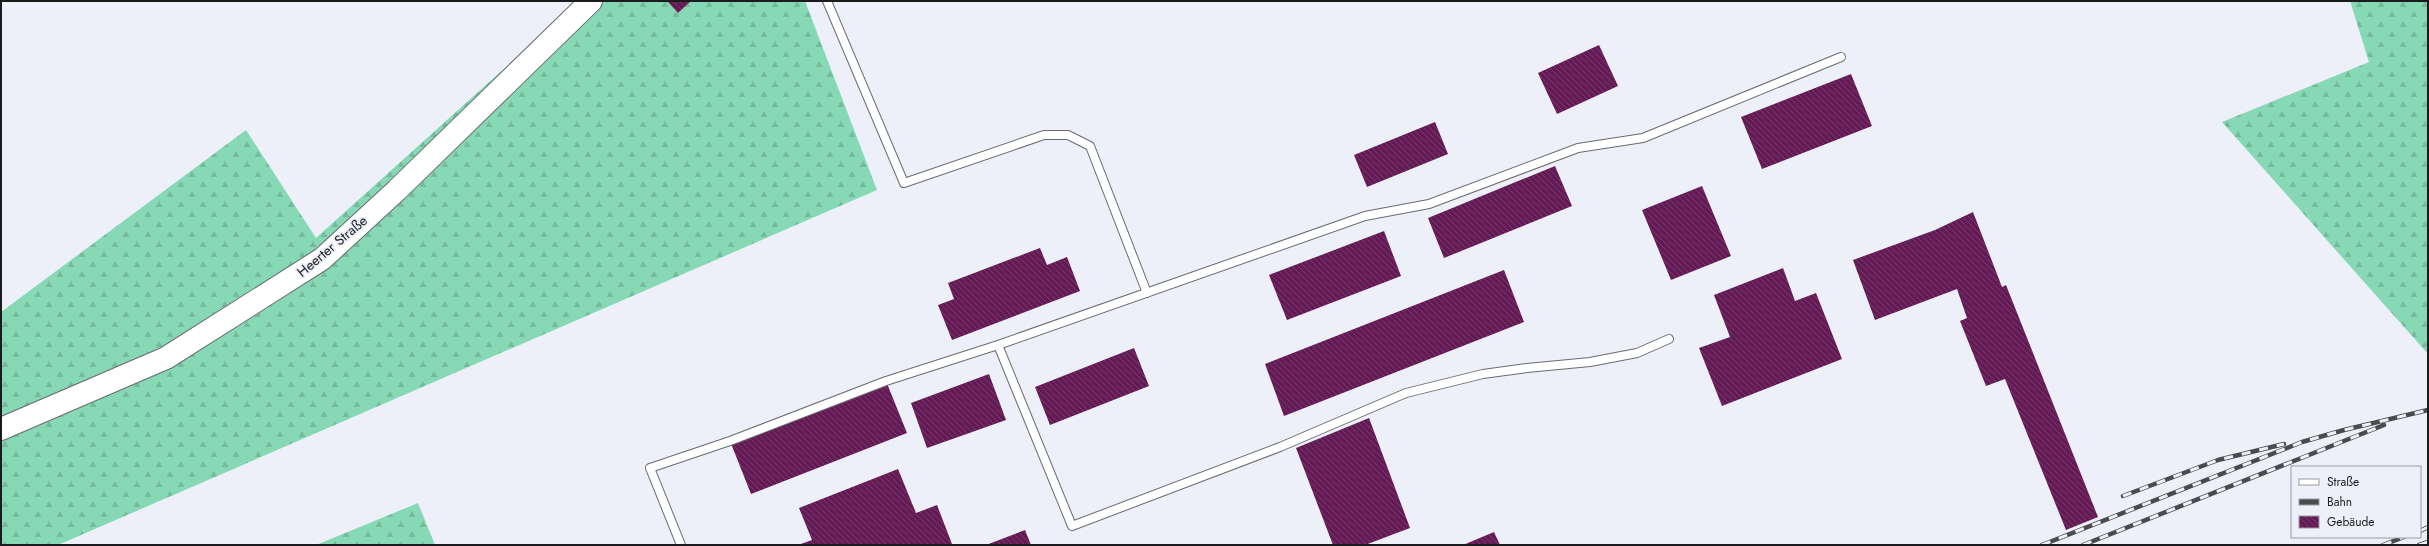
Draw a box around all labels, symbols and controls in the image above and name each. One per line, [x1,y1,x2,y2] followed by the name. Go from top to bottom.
[292,211,372,281] street label: Heerter Straße
[2291,466,2421,538] legend
[2327,473,2359,491] text: Straße
[2327,493,2352,511] text: Bahn
[2327,513,2374,531] text: Gebäude

